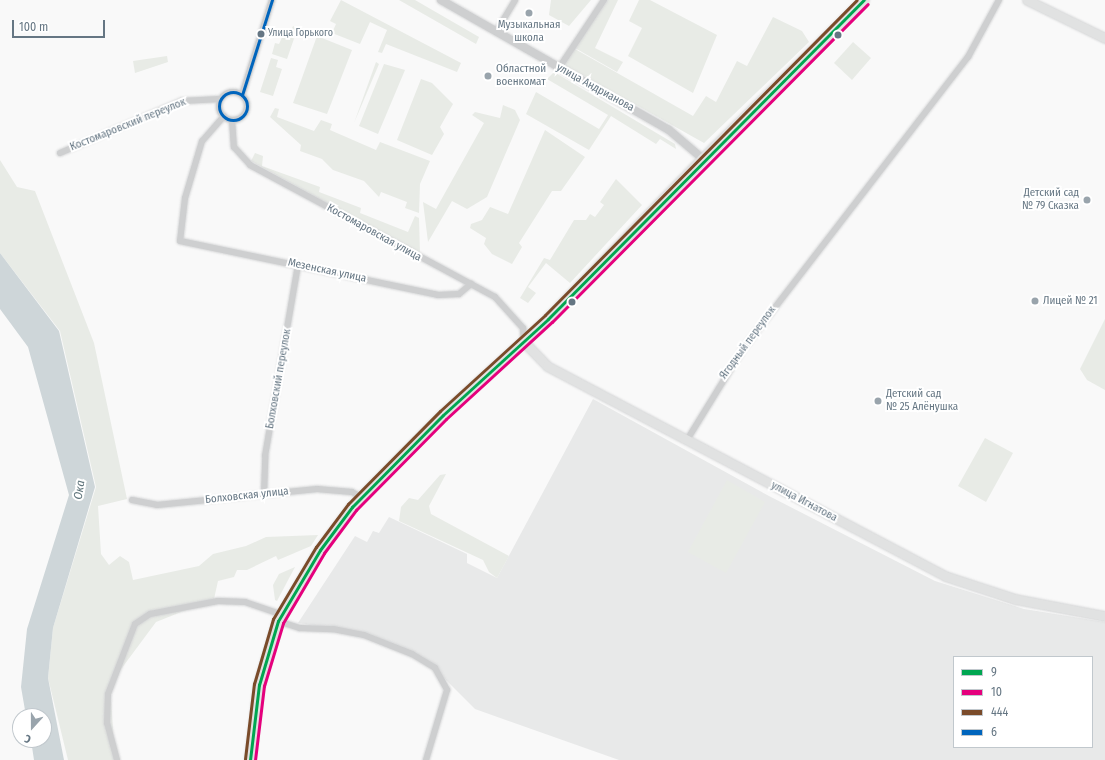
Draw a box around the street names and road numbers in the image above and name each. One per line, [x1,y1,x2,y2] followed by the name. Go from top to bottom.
[554,61,636,115] street label: улица Андрианова
[68,96,188,154] street label: Костомаровский переулок
[324,202,424,264] street label: Костомаровская улица
[287,256,367,286] street label: Мезенская улица
[717,304,779,382] street label: Ягодный переулок
[264,328,294,430] street label: Болховский переулок
[769,479,839,525] street label: улица Игнатова
[205,485,289,507] street label: Болховская улица

